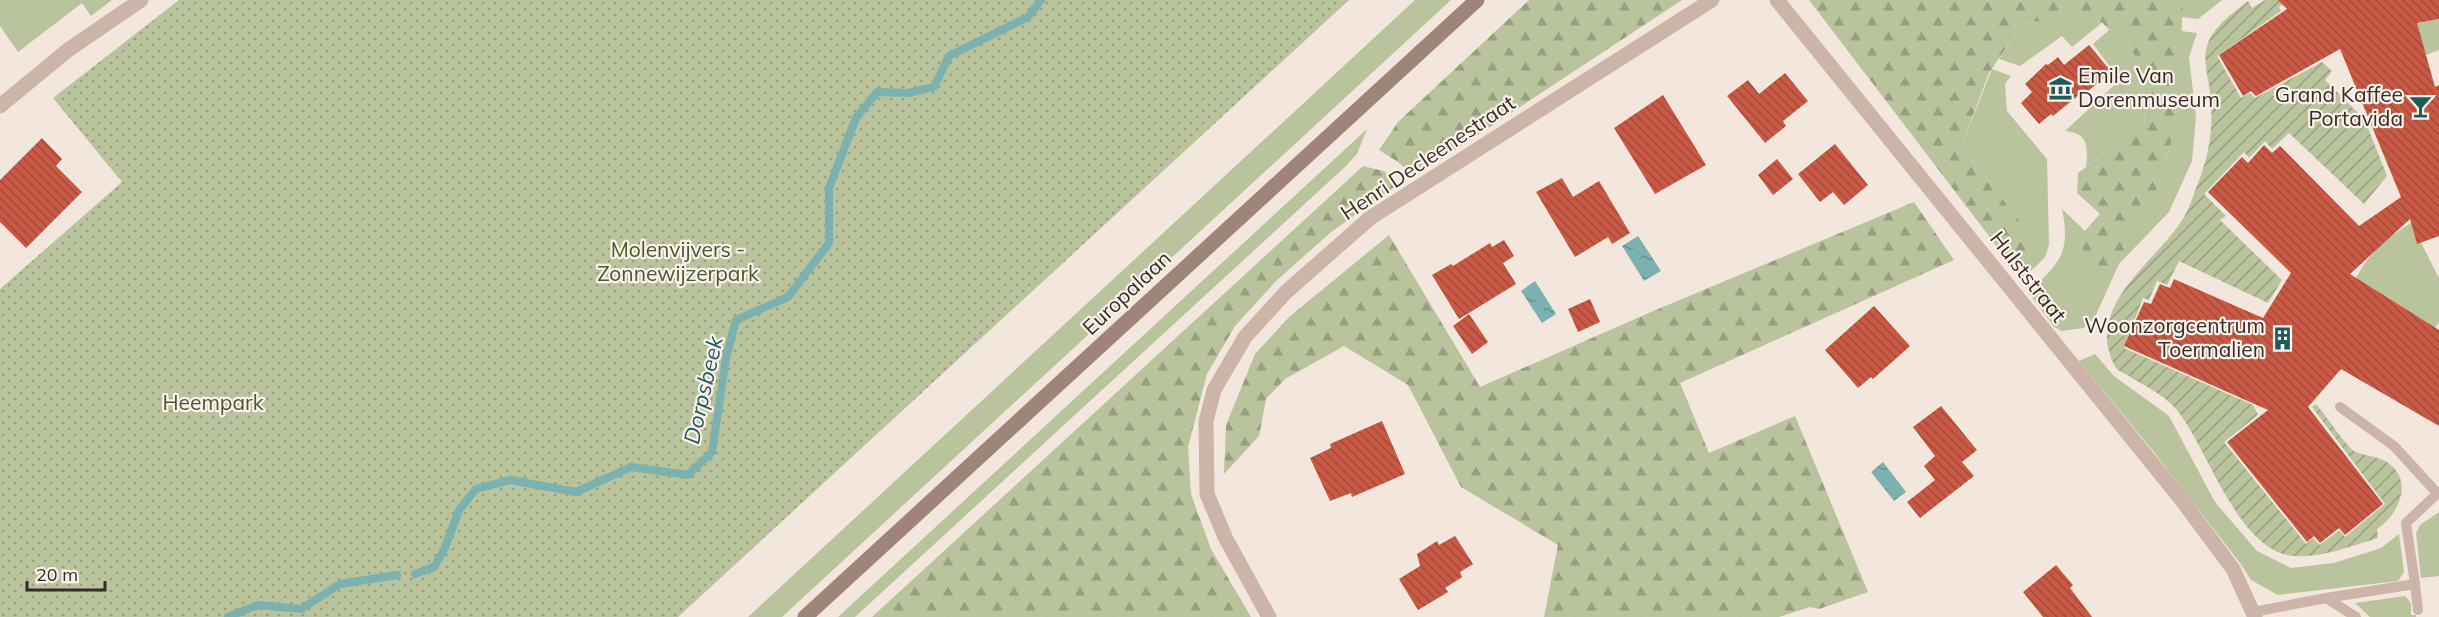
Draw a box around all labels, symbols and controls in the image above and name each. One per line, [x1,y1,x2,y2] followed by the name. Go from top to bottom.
[2078,62,2220,112] place label: Emile Van Dorenmuseum
[2047,75,2073,101] museum icon: Emile Van Dorenmuseum
[2275,81,2403,131] place label: Grand Kaffee Portavida
[1335,89,1520,225] street label: Henri Decleenestraat
[2408,94,2434,120] bar icon: Grand Kaffee Portavida
[1985,226,2072,327] street label: Hulststraat
[597,236,759,286] park label: Molenvijvers - Zonnewijzerpark
[1077,245,1176,340] street label: Europalaan
[2084,312,2265,362] place label: Woonzorgcentrum Toermalien
[2270,325,2296,351] building icon: Woonzorgcentrum Toermalien
[677,333,729,447] water label: Dorpsbeek
[162,389,264,415] park label: Heempark
[27,554,105,592] scale bar
[36,563,78,586] text: 20 m

